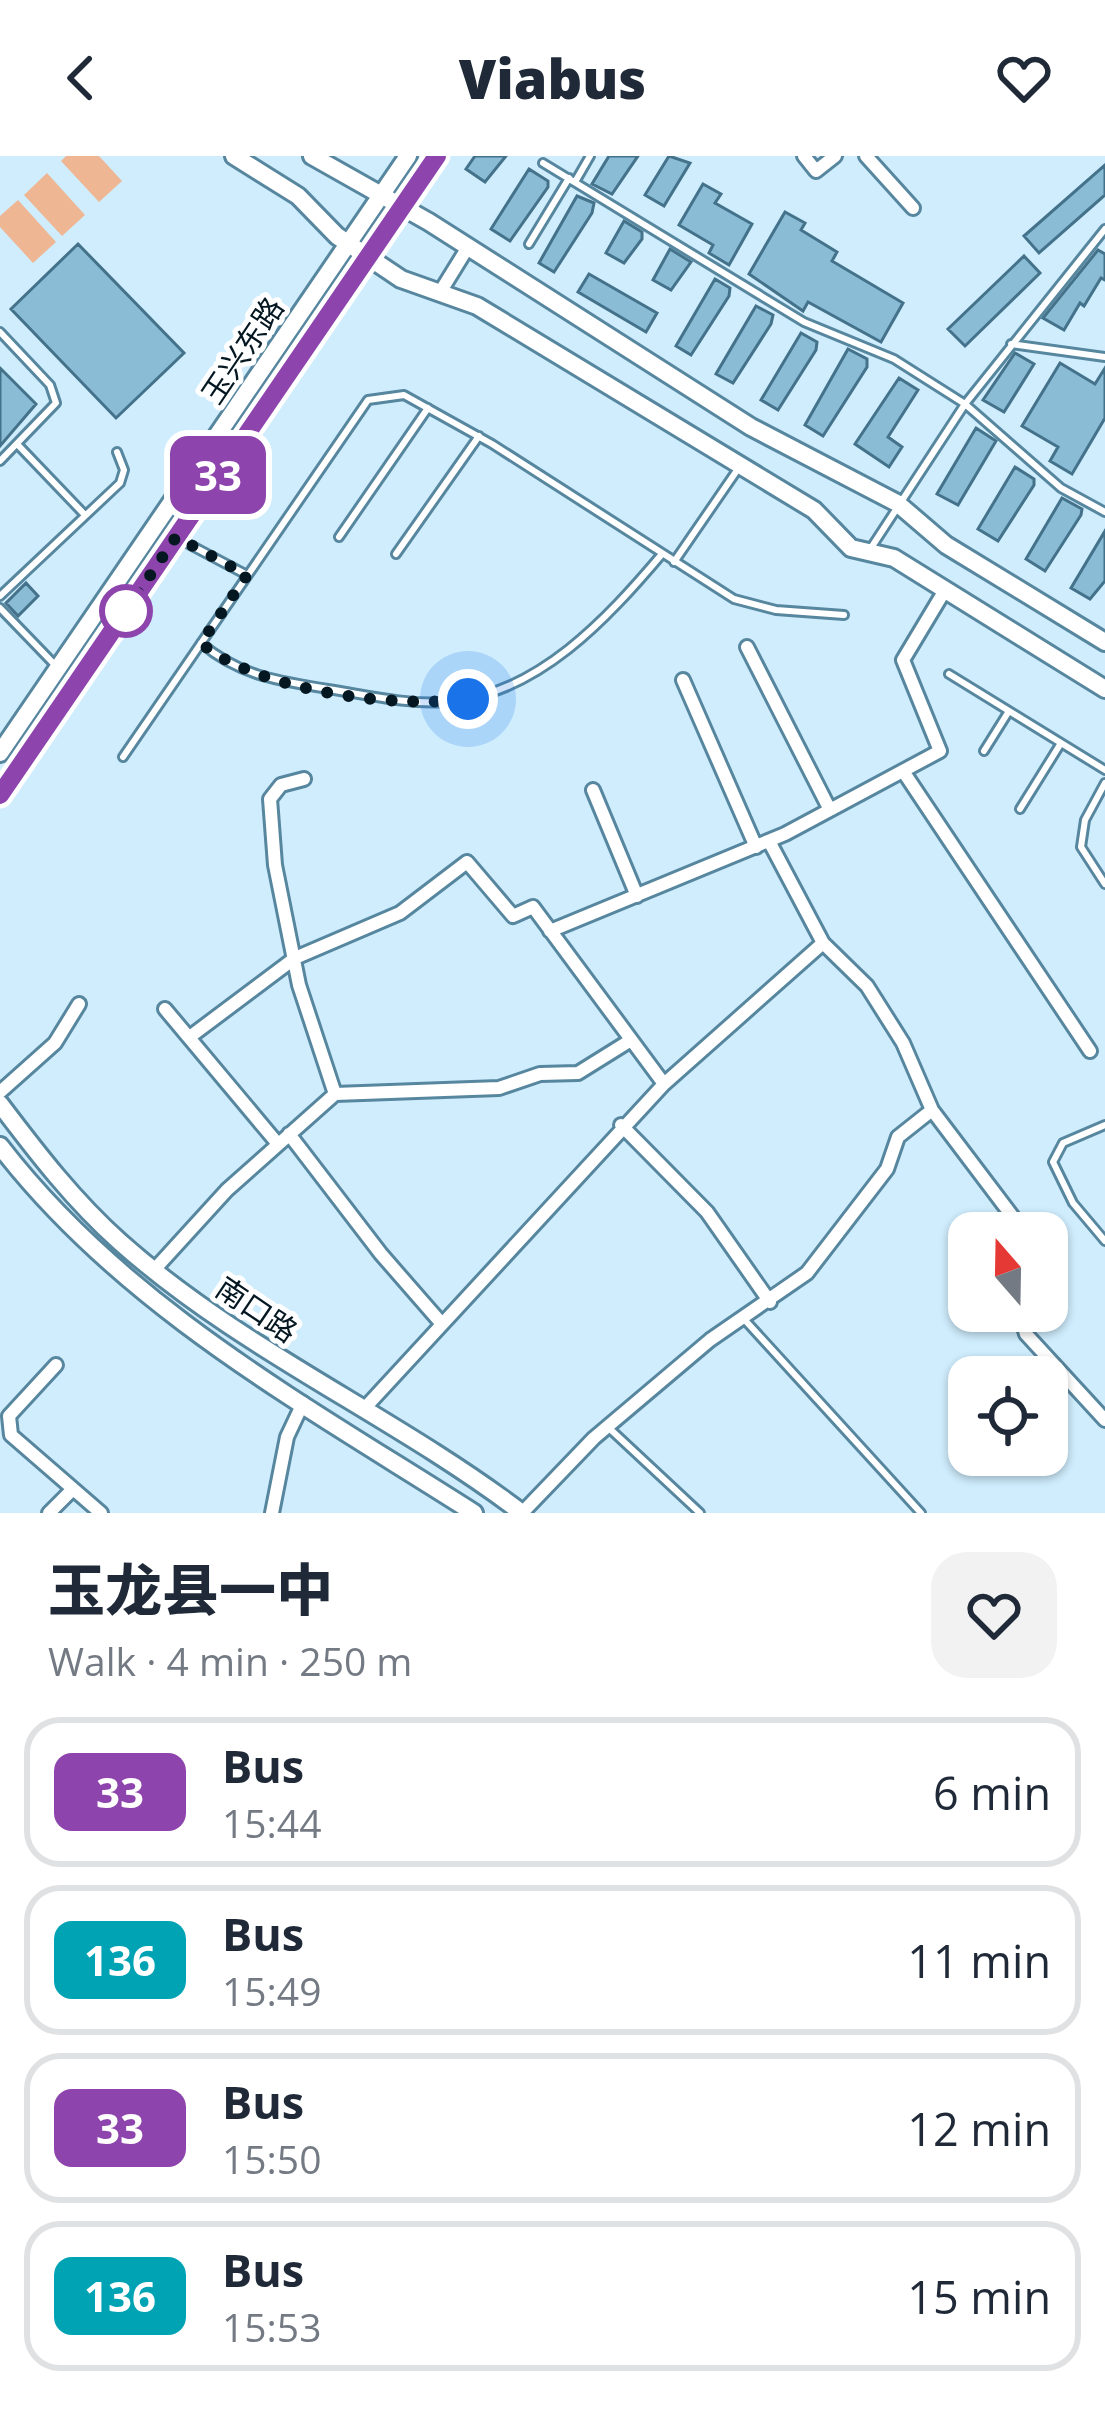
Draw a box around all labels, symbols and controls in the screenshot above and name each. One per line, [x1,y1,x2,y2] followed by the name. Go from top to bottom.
[459,41,646,115] text: Viabus
[48,45,114,111] icon: back
[991,45,1057,111] icon: heart
[191,289,293,411] street label: 玉兴东路
[164,436,272,514] line badge: 33
[194,446,242,503] text: 33
[101,586,151,636] unlabelled marker
[438,669,498,729] your location
[948,1212,1068,1332] north arrow
[948,1212,1068,1476] map controls
[208,1267,306,1351] street label: 南口路
[948,1356,1068,1476] button: locate
[48,1550,333,1628] text: 玉龙县一中
[931,1552,1057,1678] button: heart
[48,1634,412,1687] text: Walk · 4 min · 250 m
[222,1735,304,1796] text: Bus
[933,1762,1051,1823] text: 6 min
[96,1763,144,1820] text: 33
[222,1796,321,1849] text: 15:44
[222,1903,304,1964] text: Bus
[907,1930,1051,1991] text: 11 min
[84,1931,156,1988] text: 136
[222,1964,321,2017] text: 15:49
[222,2071,304,2132] text: Bus
[907,2098,1051,2159] text: 12 min
[96,2099,144,2156] text: 33
[222,2132,321,2185] text: 15:50
[222,2239,304,2300] text: Bus
[907,2266,1051,2327] text: 15 min
[84,2267,156,2324] text: 136
[222,2300,321,2353] text: 15:53

